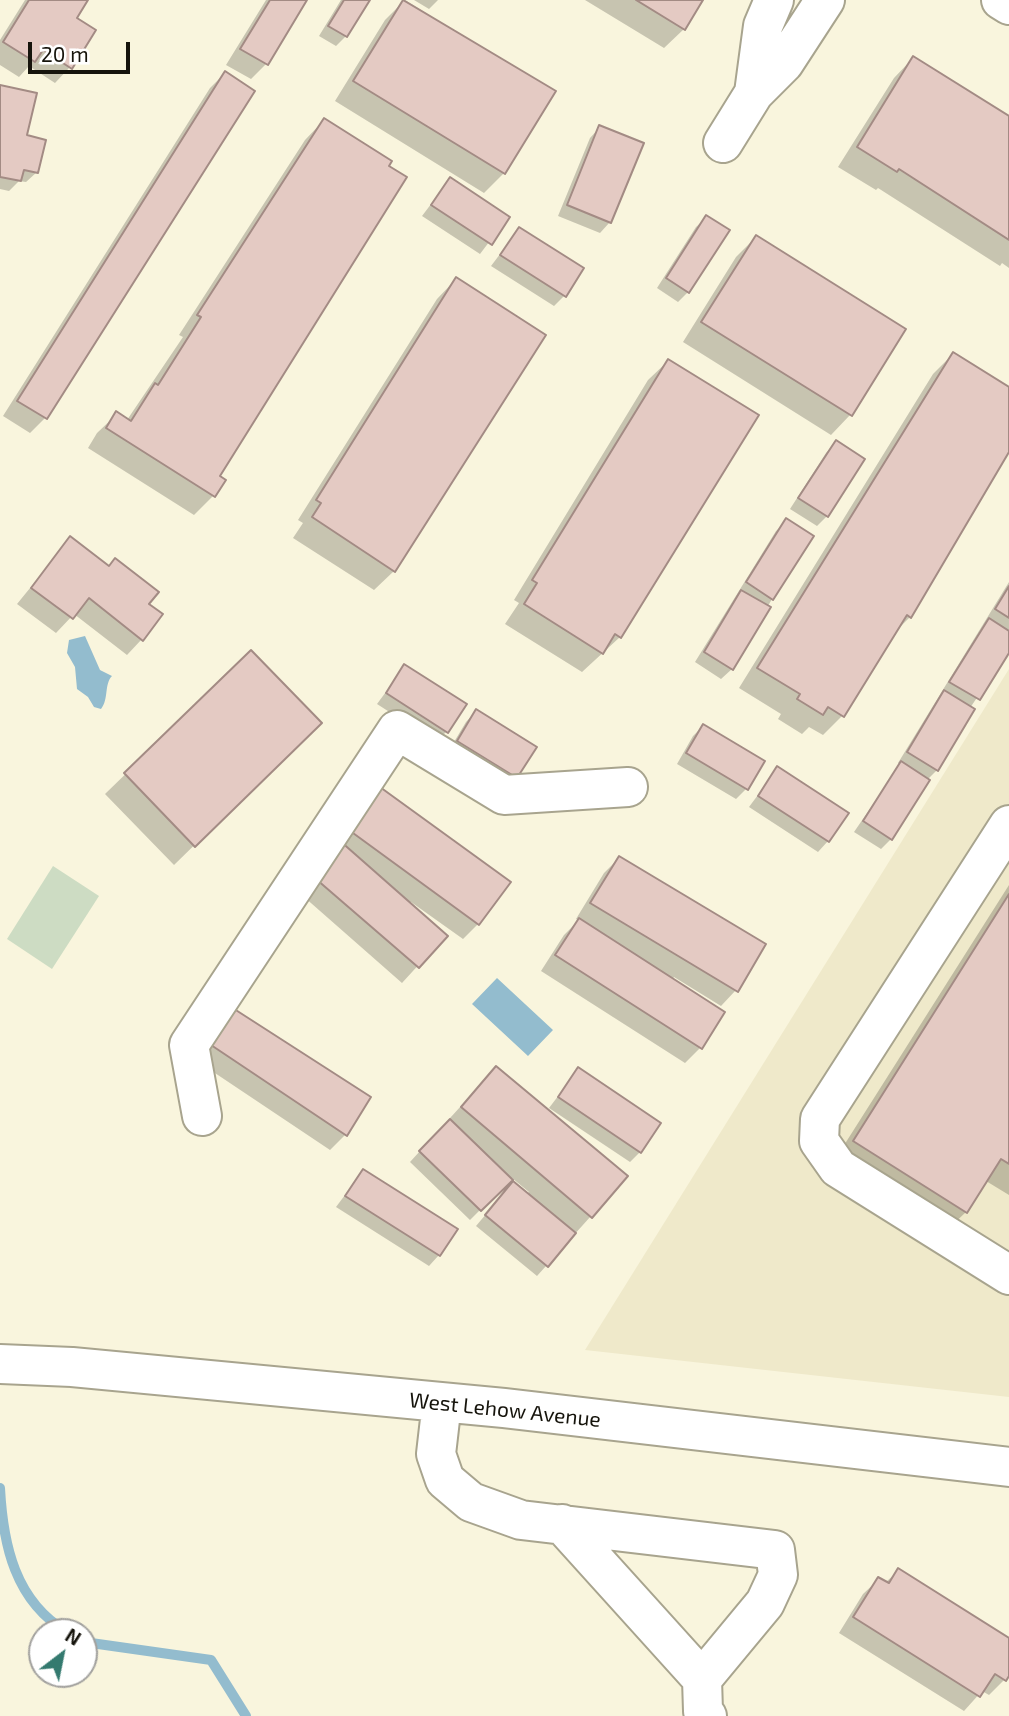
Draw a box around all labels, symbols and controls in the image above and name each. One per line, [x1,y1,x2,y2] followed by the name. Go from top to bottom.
[32,28,133,72] scale bar
[41,41,89,66] text: 20 m
[408,1387,602,1433] street label: West Lehow Avenue
[28,1618,98,1688] north arrow
[61,1623,85,1650] text: N

